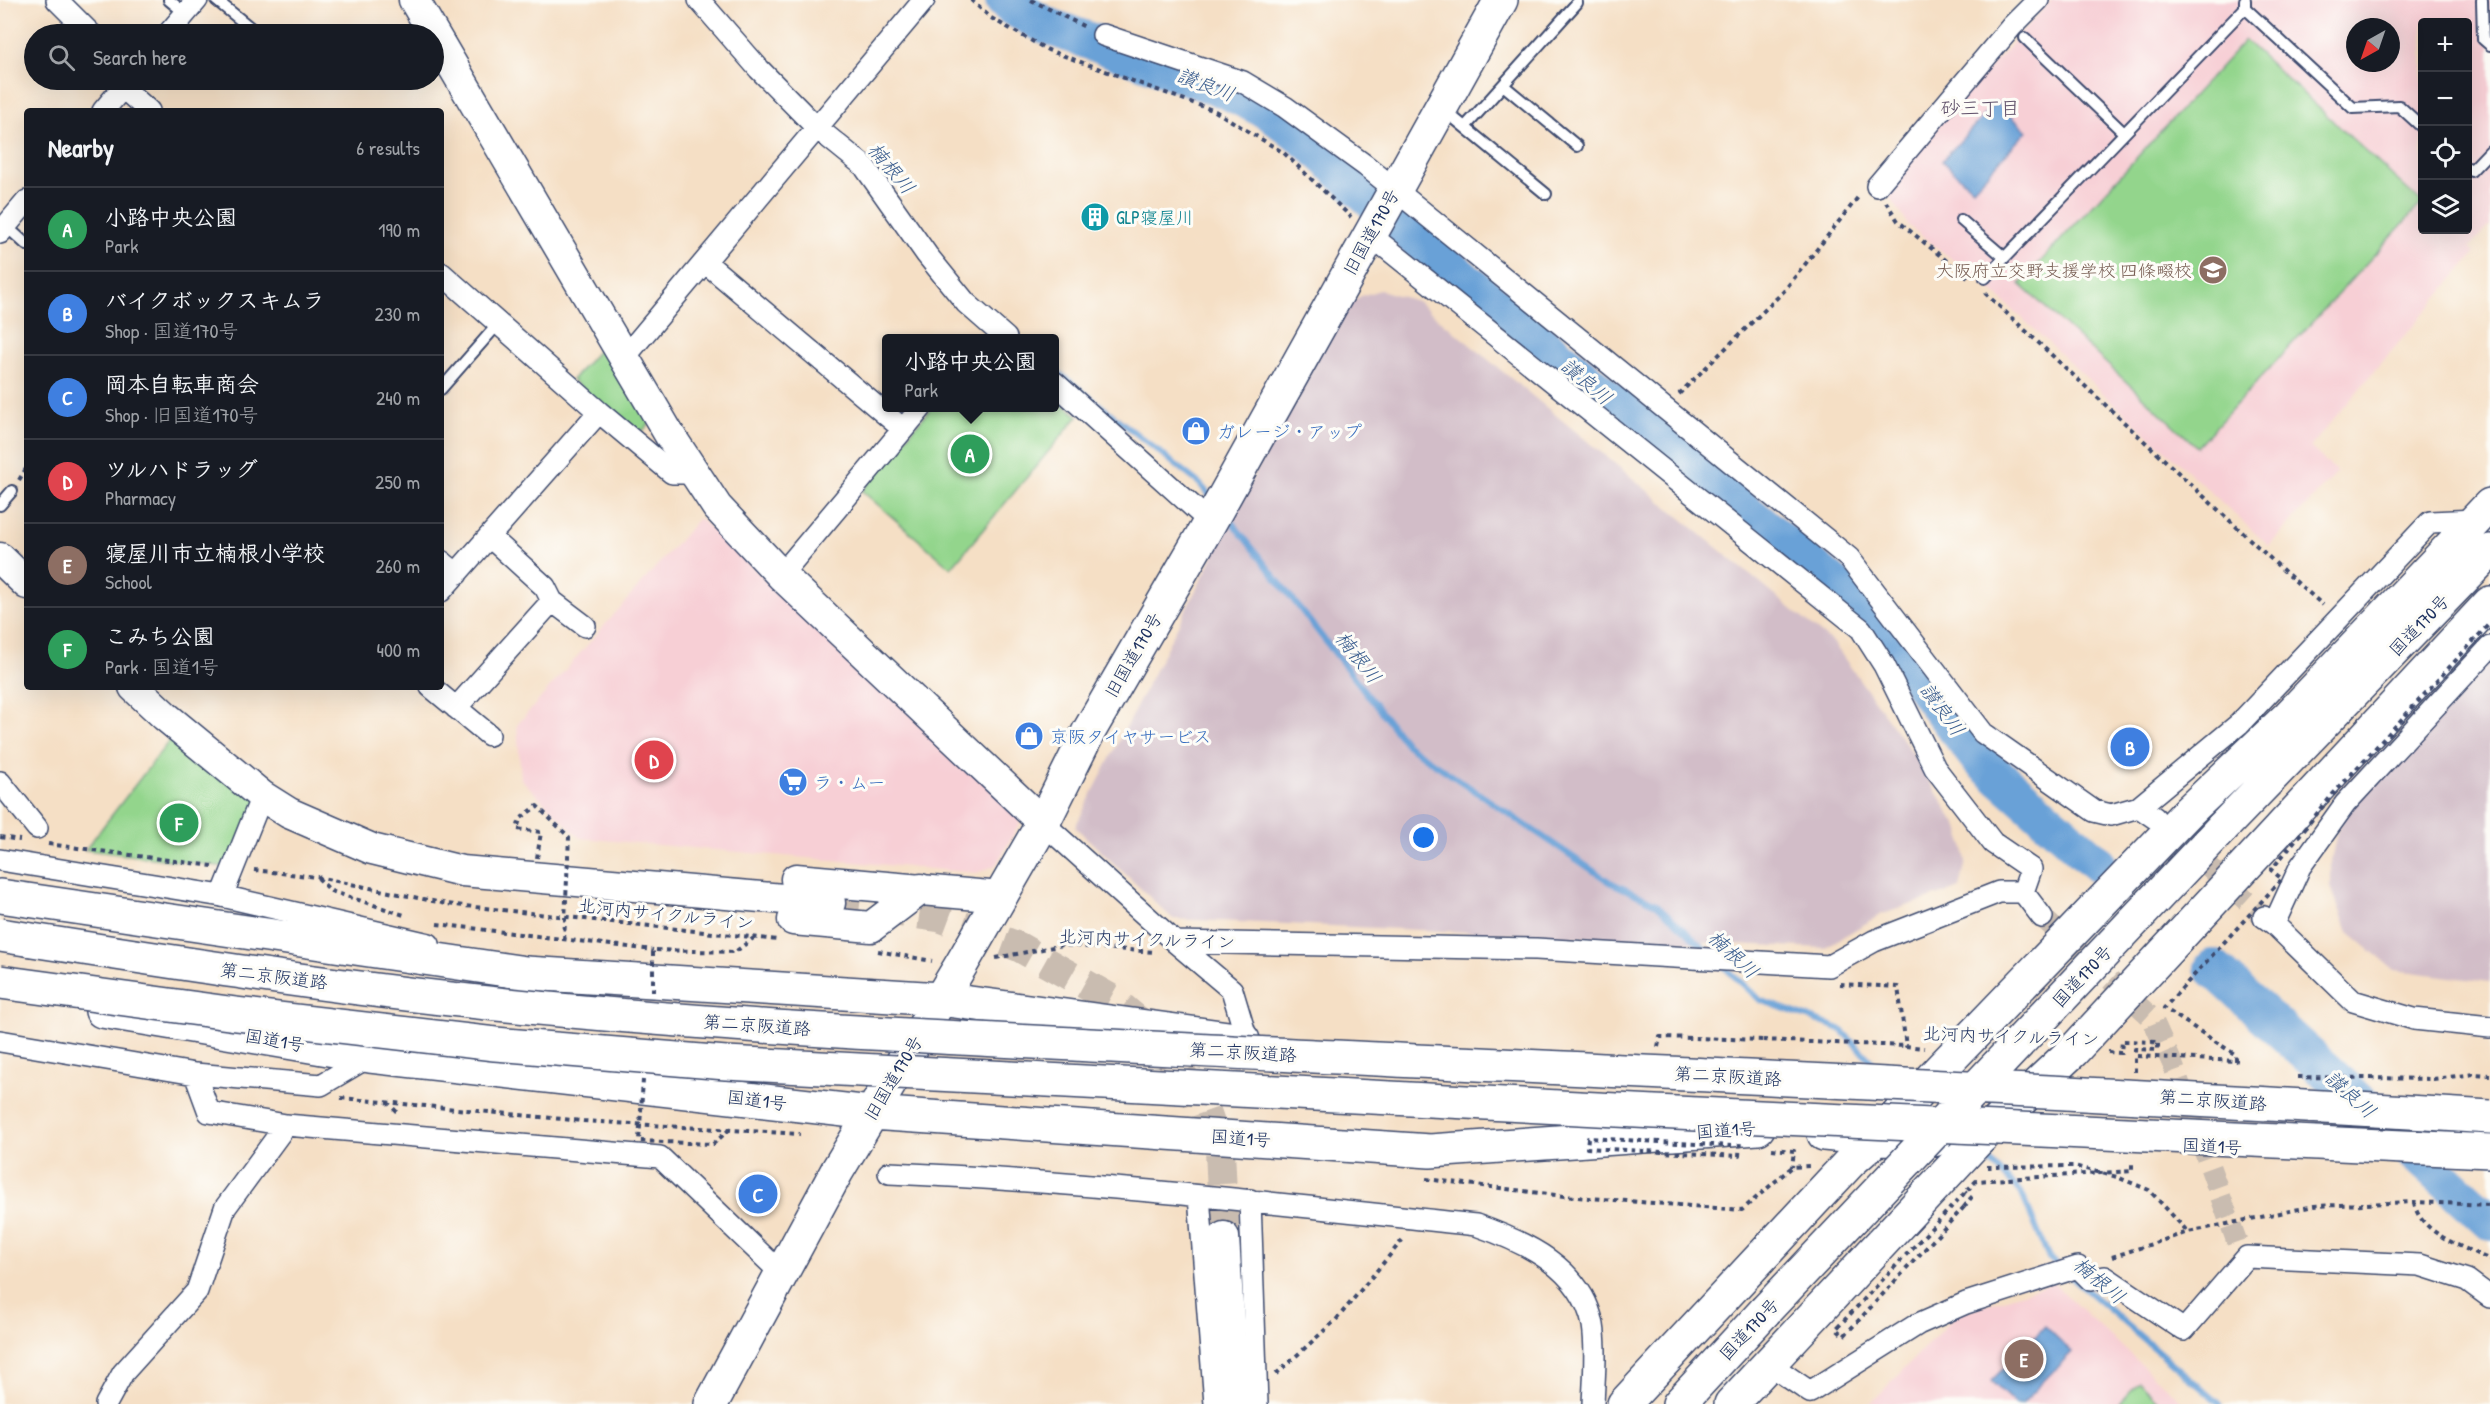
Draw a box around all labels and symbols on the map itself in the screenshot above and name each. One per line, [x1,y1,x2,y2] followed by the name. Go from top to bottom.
[2346,18,2400,72] north arrow
[1173,61,1239,107] water label: 讃良川
[1940,94,2020,121] district label: 砂三丁目
[862,136,922,200] water label: 楠根川
[1337,184,1405,280] street label: 旧国道170号
[1079,201,1111,233] building icon: GLP寝屋川
[1116,205,1194,230] place label: GLP寝屋川
[2197,254,2229,286] school or university icon: 大阪府立交野支援学校 四條畷校
[1936,258,2192,283] place label: 大阪府立交野支援学校 四條畷校
[1555,351,1619,411] water label: 讃良川
[1180,415,1212,447] shop icon: ガレージ・アップ
[1217,419,1362,444] place label: ガレージ・アップ
[950,432,990,476] pin: A
[2383,588,2455,662] street label: 国道170号
[1098,607,1168,703] street label: 旧国道170号
[1330,625,1388,689] water label: 楠根川
[1914,677,1972,741] water label: 讃良川
[1013,720,1045,752] shop icon: 京阪タイヤサービス
[1050,724,1211,749] place label: 京阪タイヤサービス
[2110,724,2150,770] pin: B
[634,738,674,783] pin: D
[777,766,809,798] supermarket icon: ラ・ムー
[814,770,885,795] place label: ラ・ムー
[160,800,198,846] pin: F
[1409,823,1438,852] your location
[577,892,755,936] street label: 北河内サイクルライン
[1058,923,1236,955] street label: 北河内サイクルライン
[1703,924,1765,984] water label: 楠根川
[2046,939,2118,1013] street label: 国道170号
[219,957,329,995] street label: 第二京阪道路
[702,1009,812,1041] street label: 第二京阪道路
[1922,1020,2100,1052] street label: 北河内サイクルライン
[243,1022,307,1058] street label: 国道1号
[858,1031,928,1125] street label: 旧国道170号
[1188,1037,1298,1067] street label: 第二京阪道路
[1673,1061,1783,1091] street label: 第二京阪道路
[2320,1064,2382,1124] water label: 讃良川
[725,1084,789,1116] street label: 国道1号
[2158,1084,2268,1116] street label: 第二京阪道路
[1695,1115,1757,1145] street label: 国道1号
[1210,1123,1272,1153] street label: 国道1号
[2181,1132,2243,1160] street label: 国道1号
[738,1172,777,1216] pin: C
[2068,1250,2132,1310] water label: 楠根川
[1713,1292,1785,1366] street label: 国道170号
[2004,1336,2044,1382] pin: E

